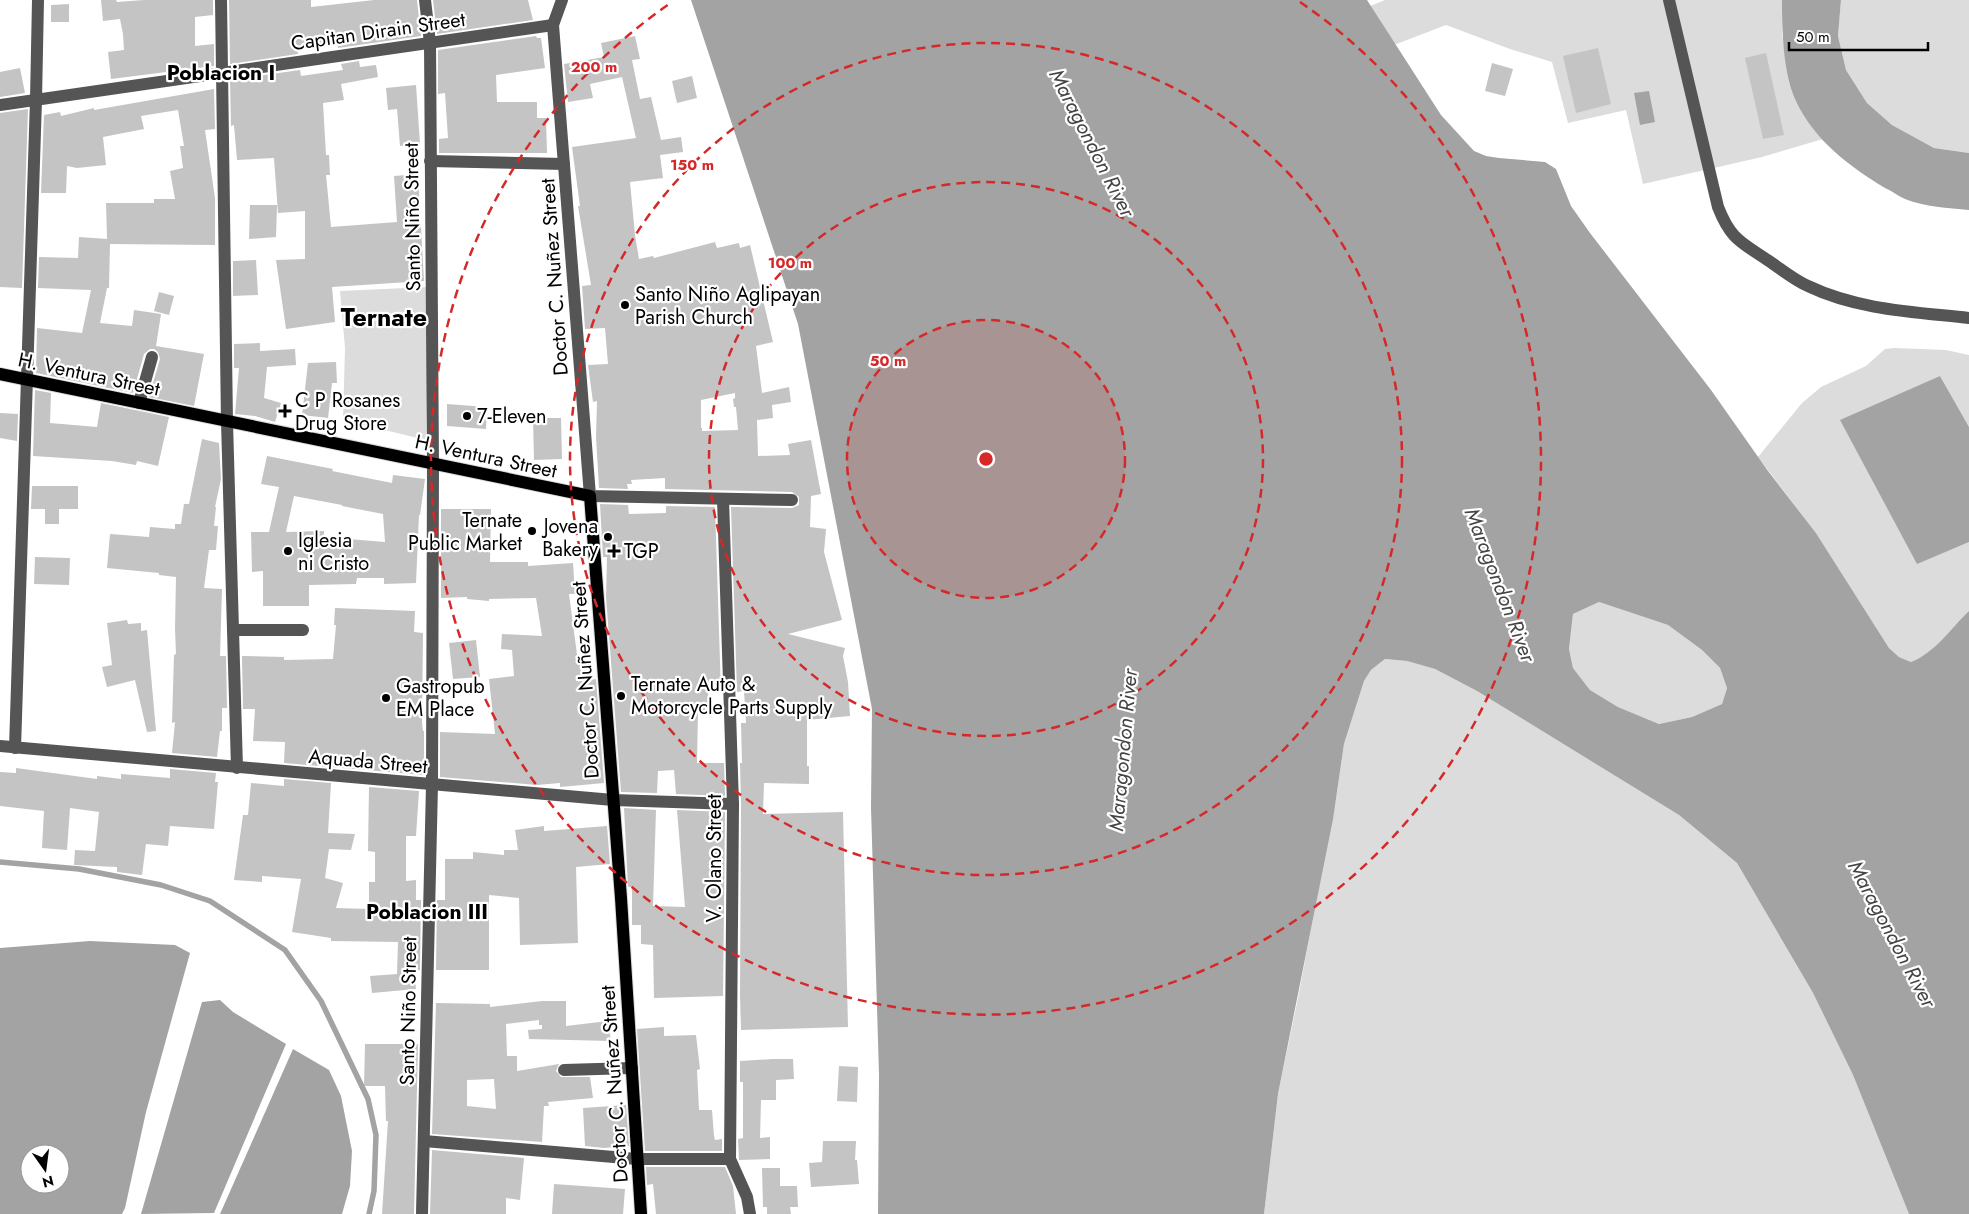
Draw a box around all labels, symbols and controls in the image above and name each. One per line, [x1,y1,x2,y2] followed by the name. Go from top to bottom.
[289,5,467,58] street label: Capitan Dirain Street
[1789,20,1928,52] scale bar
[1796,26,1830,48] text: 50 m
[571,56,617,78] text: 200 m
[167,58,275,88] district label: Poblacion I
[1042,64,1143,223] water label: Maragondon River
[397,142,428,292] street label: Santo Niño Street
[670,154,714,176] text: 150 m
[533,177,576,376] street label: Doctor C. Nuñez Street
[768,252,812,274] text: 100 m
[635,280,820,332] place label: Santo Niño Aglipayan Parish Church
[341,299,427,335] district label: Ternate
[619,299,631,311] marker: Santo Niño Aglipayan Parish Church
[15,345,163,404] street label: H. Ventura Street
[870,350,906,372] text: 50 m
[295,386,400,438] place label: C P Rosanes Drug Store
[477,402,547,431] place label: 7-Eleven
[279,405,291,417] marker: C P Rosanes Drug Store
[461,410,473,422] marker: 7-Eleven
[412,427,560,486] street label: H. Ventura Street
[977,450,995,468] centre of rings
[1457,504,1544,667] water label: Maragondon River
[408,506,522,558] place label: Ternate Public Market
[541,512,598,564] place label: Jovena Bakery
[526,525,538,537] marker: Ternate Public Market
[298,526,369,578] place label: Iglesia ni Cristo
[602,531,614,543] marker: Jovena Bakery
[624,537,659,566] place label: TGP
[282,545,294,557] marker: Iglesia ni Cristo
[608,545,620,557] marker: TGP
[564,580,607,779] street label: Doctor C. Nuñez Street
[1101,667,1145,832] water label: Maragondon River
[631,670,832,722] place label: Ternate Auto & Motorcycle Parts Supply
[396,672,485,724] place label: Gastropub EM Place
[615,690,627,702] marker: Ternate Auto & Motorcycle Parts Supply
[380,692,392,704] marker: Gastropub EM Place
[307,742,429,781] street label: Aquada Street
[700,794,729,922] street label: V. Olano Street
[1841,855,1944,1014] water label: Maragondon River
[366,897,488,927] district label: Poblacion III
[393,936,424,1086] street label: Santo Niño Street
[593,984,636,1183] street label: Doctor C. Nuñez Street
[20,1144,70,1194] north arrow
[40,1171,56,1193] text: N

